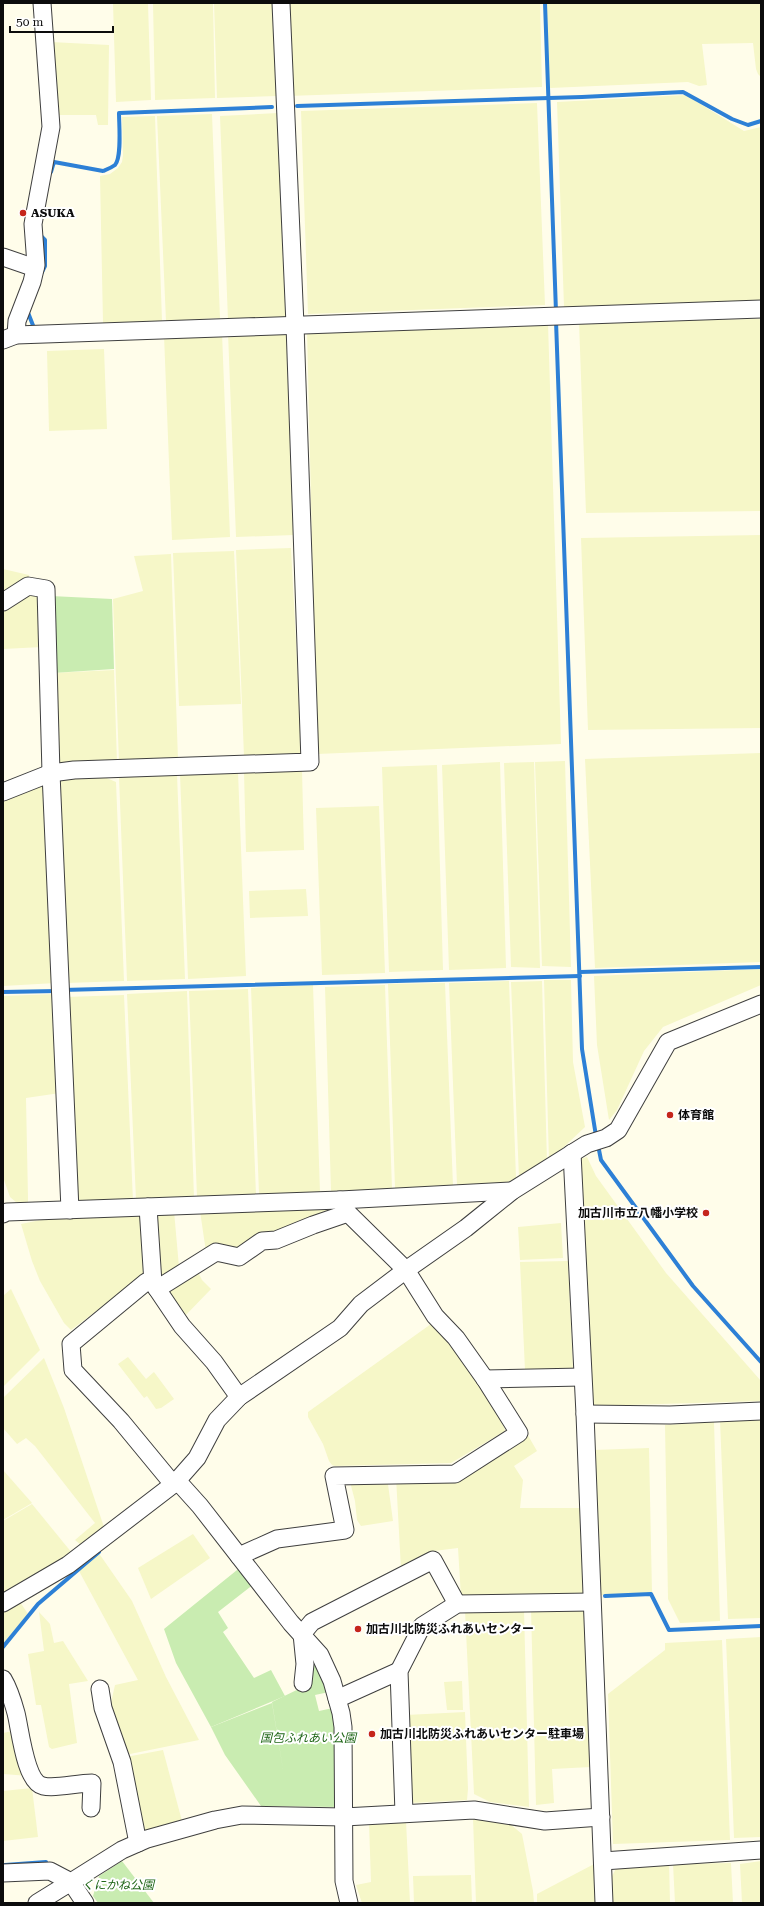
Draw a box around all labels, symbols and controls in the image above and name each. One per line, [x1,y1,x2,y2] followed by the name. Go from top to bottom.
[10,8,113,34] scale bar
[16,15,43,29] text: 50 m
[31,206,75,220] place label: ASUKA
[18,208,28,218] marker: ASUKA
[678,1108,714,1122] place label: 体育館
[665,1110,675,1120] marker: 体育館
[578,1206,698,1220] place label: 加古川市立八幡小学校
[701,1208,711,1218] marker: 加古川市立八幡小学校
[366,1622,534,1636] place label: 加古川北防災ふれあいセンター
[353,1624,363,1634] marker: 加古川北防災ふれあいセンター
[380,1727,584,1741] place label: 加古川北防災ふれあいセンター駐車場
[367,1729,377,1739] marker: 加古川北防災ふれあいセンター駐車場
[260,1731,358,1745] park label: 国包ふれあい公園
[82,1878,156,1892] park label: くにかね公園

